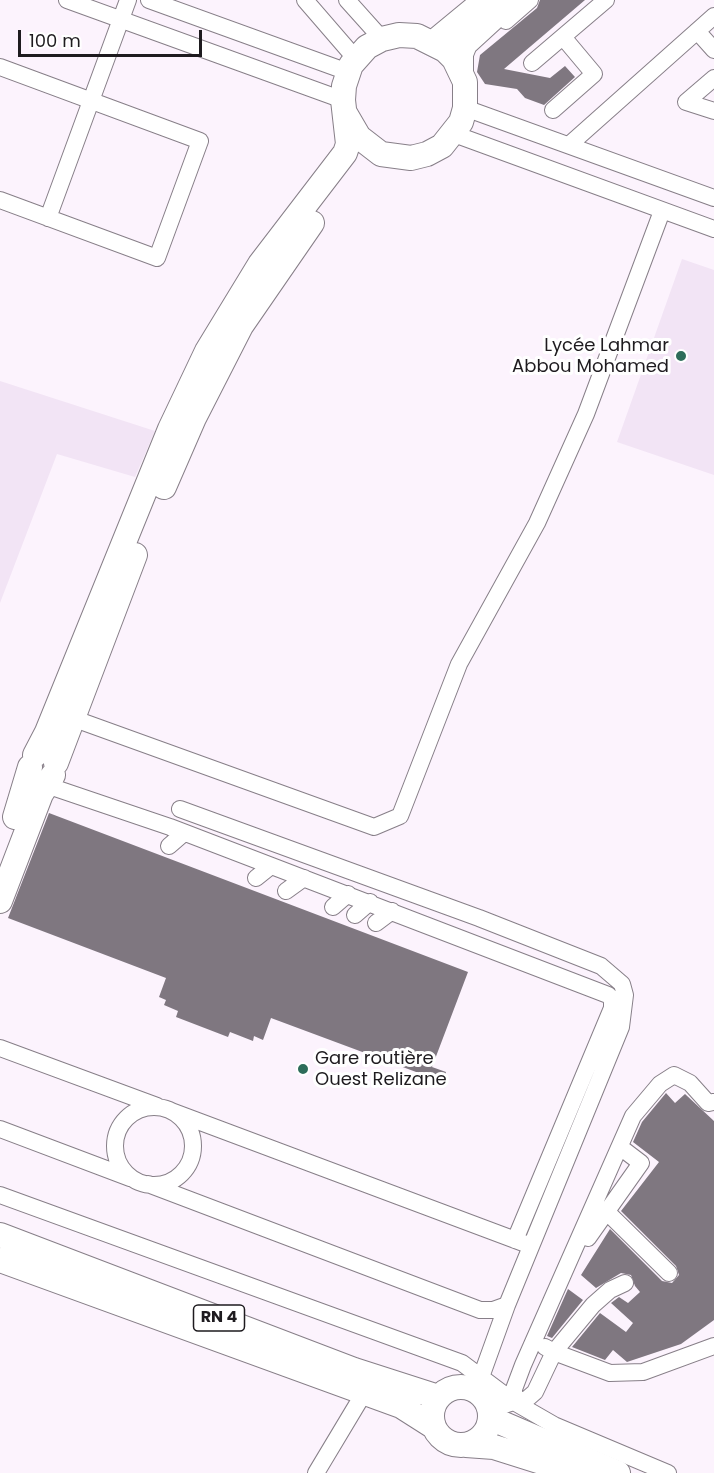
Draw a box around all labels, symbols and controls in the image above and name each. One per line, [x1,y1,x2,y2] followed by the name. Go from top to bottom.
[21,18,206,56] scale bar
[29,28,81,53] text: 100 m
[512,335,669,378] place label: Lycée Lahmar Abbou Mohamed
[674,349,688,363] marker: Lycée Lahmar Abbou Mohamed
[315,1048,447,1090] place label: Gare routière Ouest Relizane
[296,1062,310,1076] marker: Gare routière Ouest Relizane
[194,1305,244,1331] road number: RN 4

